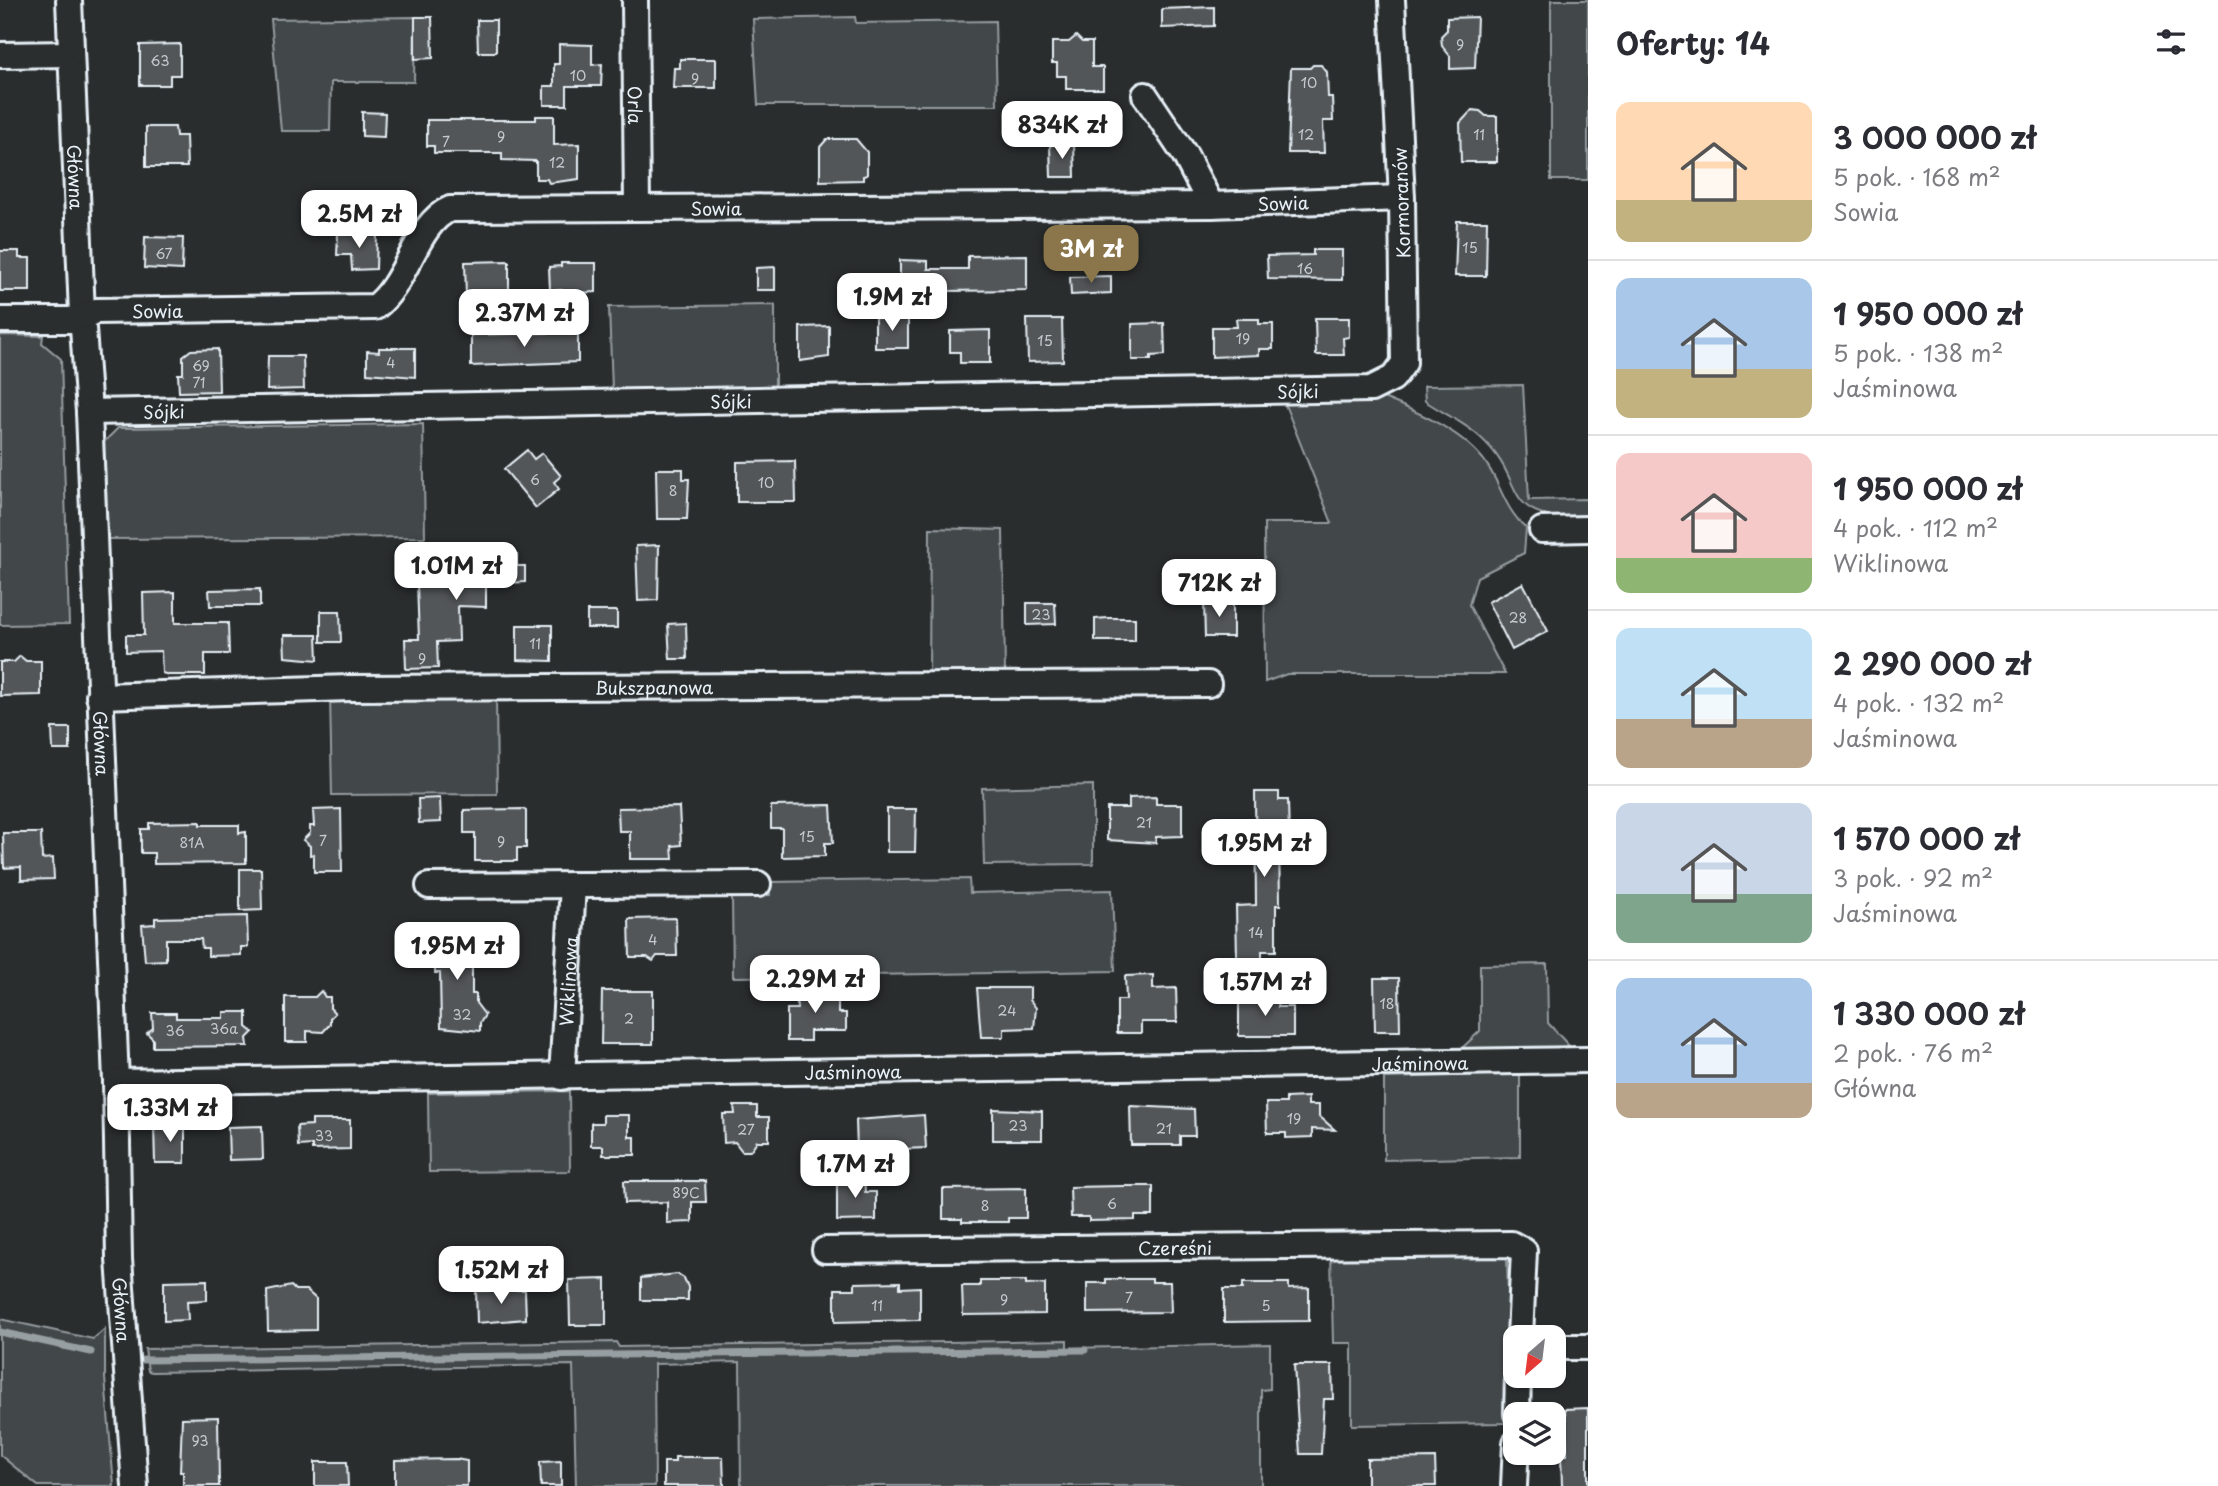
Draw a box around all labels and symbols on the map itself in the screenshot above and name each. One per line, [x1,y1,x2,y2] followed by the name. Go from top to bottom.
[1456,34,1464,55] house number: 9
[151,50,169,71] house number: 63
[570,65,586,86] house number: 10
[691,68,699,89] house number: 9
[1301,72,1317,93] house number: 10
[622,86,650,125] street label: Orla
[997,102,1127,161] pin: 834K zł
[1298,124,1314,145] house number: 12
[1473,124,1485,145] house number: 11
[497,126,505,147] house number: 9
[442,131,450,152] house number: 7
[61,144,91,211] street label: Główna
[1386,147,1416,259] street label: Kormoranów
[549,152,565,173] house number: 12
[1257,188,1309,217] street label: Sowia
[294,190,424,250] pin: 2.5M zł
[690,194,742,221] street label: Sowia
[1042,226,1140,285] pin: 3M zł
[1462,237,1478,258] house number: 15
[155,243,173,264] house number: 67
[1297,258,1313,279] house number: 16
[827,274,957,333] pin: 1.9M zł
[452,290,596,349] pin: 2.37M zł
[132,296,183,324] street label: Sowia
[1236,328,1250,349] house number: 19
[1037,330,1053,351] house number: 15
[386,352,396,373] house number: 4
[192,355,210,376] house number: 69
[192,372,206,393] house number: 71
[1277,376,1319,404] street label: Sójki
[710,387,752,414] street label: Sójki
[143,397,185,425] street label: Sójki
[530,469,540,490] house number: 6
[758,472,774,493] house number: 10
[669,480,677,501] house number: 8
[384,542,528,602] pin: 1.01M zł
[1154,560,1284,619] pin: 712K zł
[1032,604,1050,625] house number: 23
[1509,607,1527,628] house number: 28
[529,633,541,654] house number: 11
[418,648,426,669] house number: 9
[595,673,714,700] street label: Bukszpanowa
[88,710,117,777] street label: Główna
[1136,812,1152,833] house number: 21
[1192,820,1336,879] pin: 1.95M zł
[799,826,815,847] house number: 15
[319,830,327,851] house number: 7
[497,831,505,852] house number: 9
[179,832,205,853] house number: 81A
[385,922,529,982] pin: 1.95M zł
[1248,922,1264,943] house number: 14
[648,929,658,950] house number: 4
[551,935,584,1027] street label: Wiklinowa
[743,956,887,1015] pin: 2.29M zł
[1193,958,1337,1018] pin: 1.57M zł
[1379,993,1395,1014] house number: 18
[998,1000,1016,1021] house number: 24
[453,1004,471,1025] house number: 32
[624,1008,634,1029] house number: 2
[210,1018,238,1039] house number: 36a
[165,1020,185,1041] house number: 36
[1371,1048,1469,1077] street label: Jaśminowa
[804,1057,902,1085] street label: Jaśminowa
[98,1084,242,1144] pin: 1.33M zł
[1287,1108,1301,1129] house number: 19
[1009,1115,1027,1136] house number: 23
[1156,1118,1172,1139] house number: 21
[737,1119,755,1140] house number: 27
[315,1125,333,1146] house number: 33
[790,1140,920,1200] pin: 1.7M zł
[672,1182,700,1203] house number: 89C
[1107,1193,1117,1214] house number: 6
[981,1195,989,1216] house number: 8
[1138,1233,1212,1261] street label: Czereśni
[429,1246,573,1306] pin: 1.52M zł
[107,1276,138,1344] street label: Główna
[1125,1287,1133,1308] house number: 7
[1000,1289,1008,1310] house number: 9
[871,1295,883,1316] house number: 11
[1261,1295,1271,1316] house number: 5
[1503,1325,1566,1388] north arrow
[191,1430,209,1451] house number: 93

